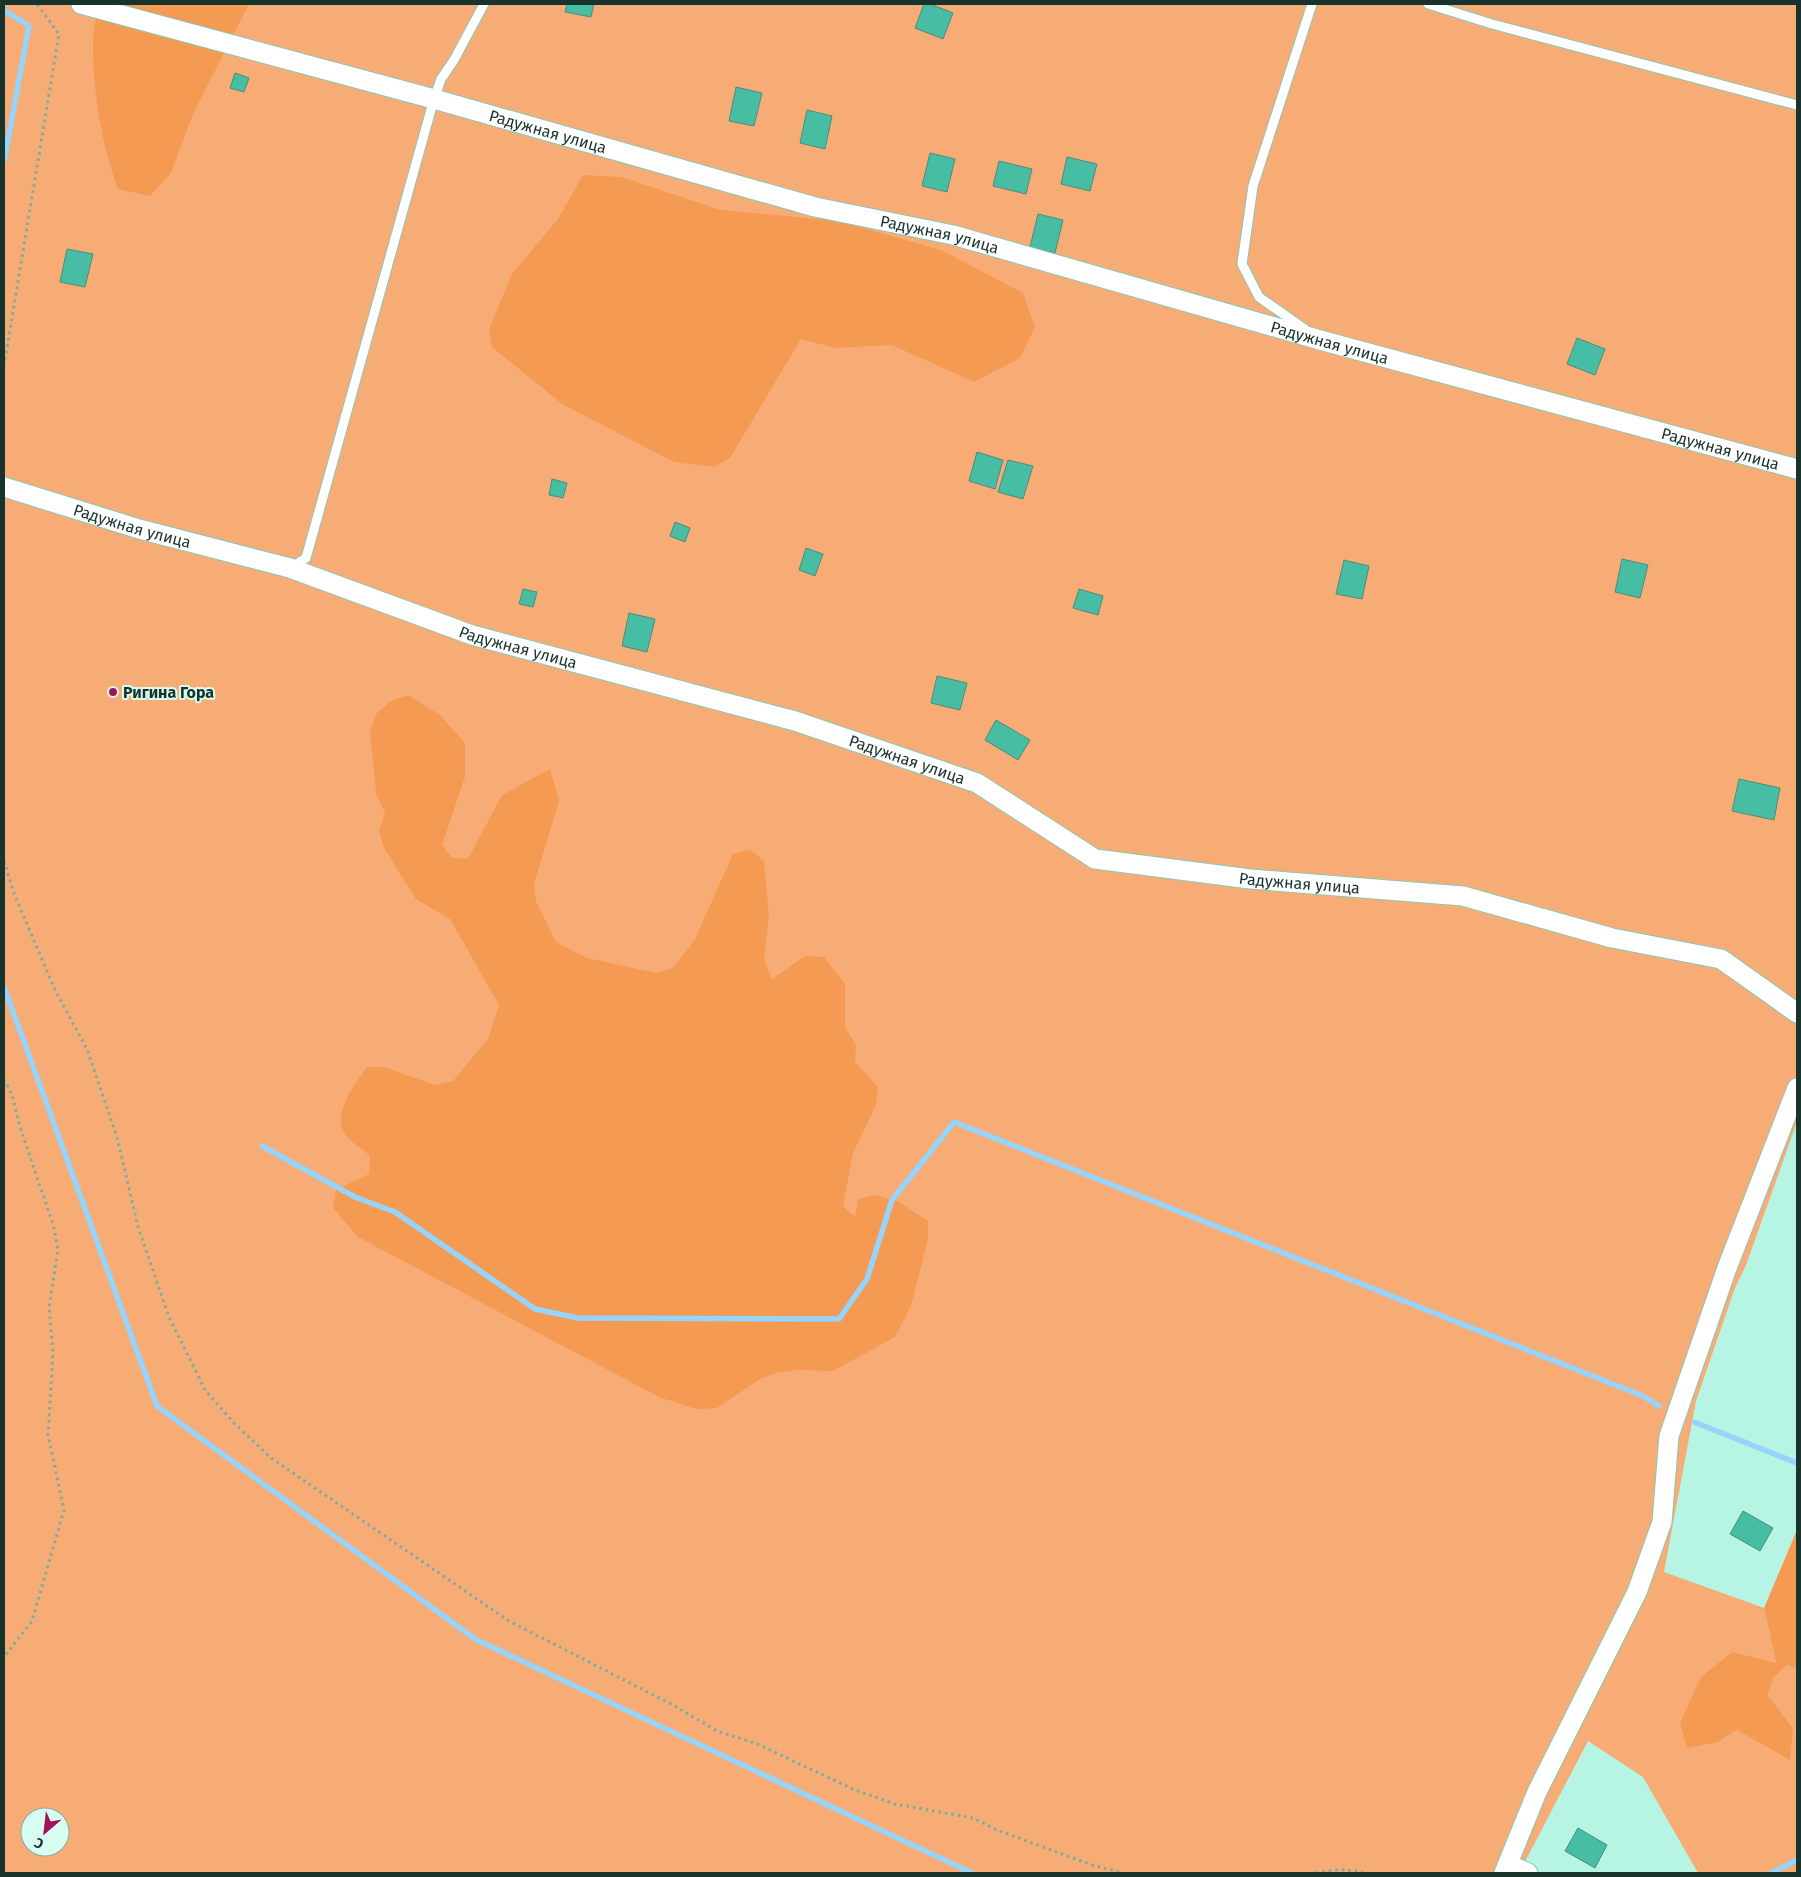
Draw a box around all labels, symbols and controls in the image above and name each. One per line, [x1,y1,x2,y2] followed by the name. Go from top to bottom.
[487,106,609,157] street label: Радужная улица
[878,211,1001,258] street label: Радужная улица
[1268,317,1390,368] street label: Радужная улица
[1659,424,1781,474] street label: Радужная улица
[71,500,193,552] street label: Радужная улица
[456,622,579,673] street label: Радужная улица
[123,683,214,702] place label: Ригина Гора
[107,686,119,698] marker: Ригина Гора
[846,731,967,788] street label: Радужная улица
[1238,869,1361,898] street label: Радужная улица
[20,1807,70,1857] north arrow
[32,1834,47,1852] text: С

